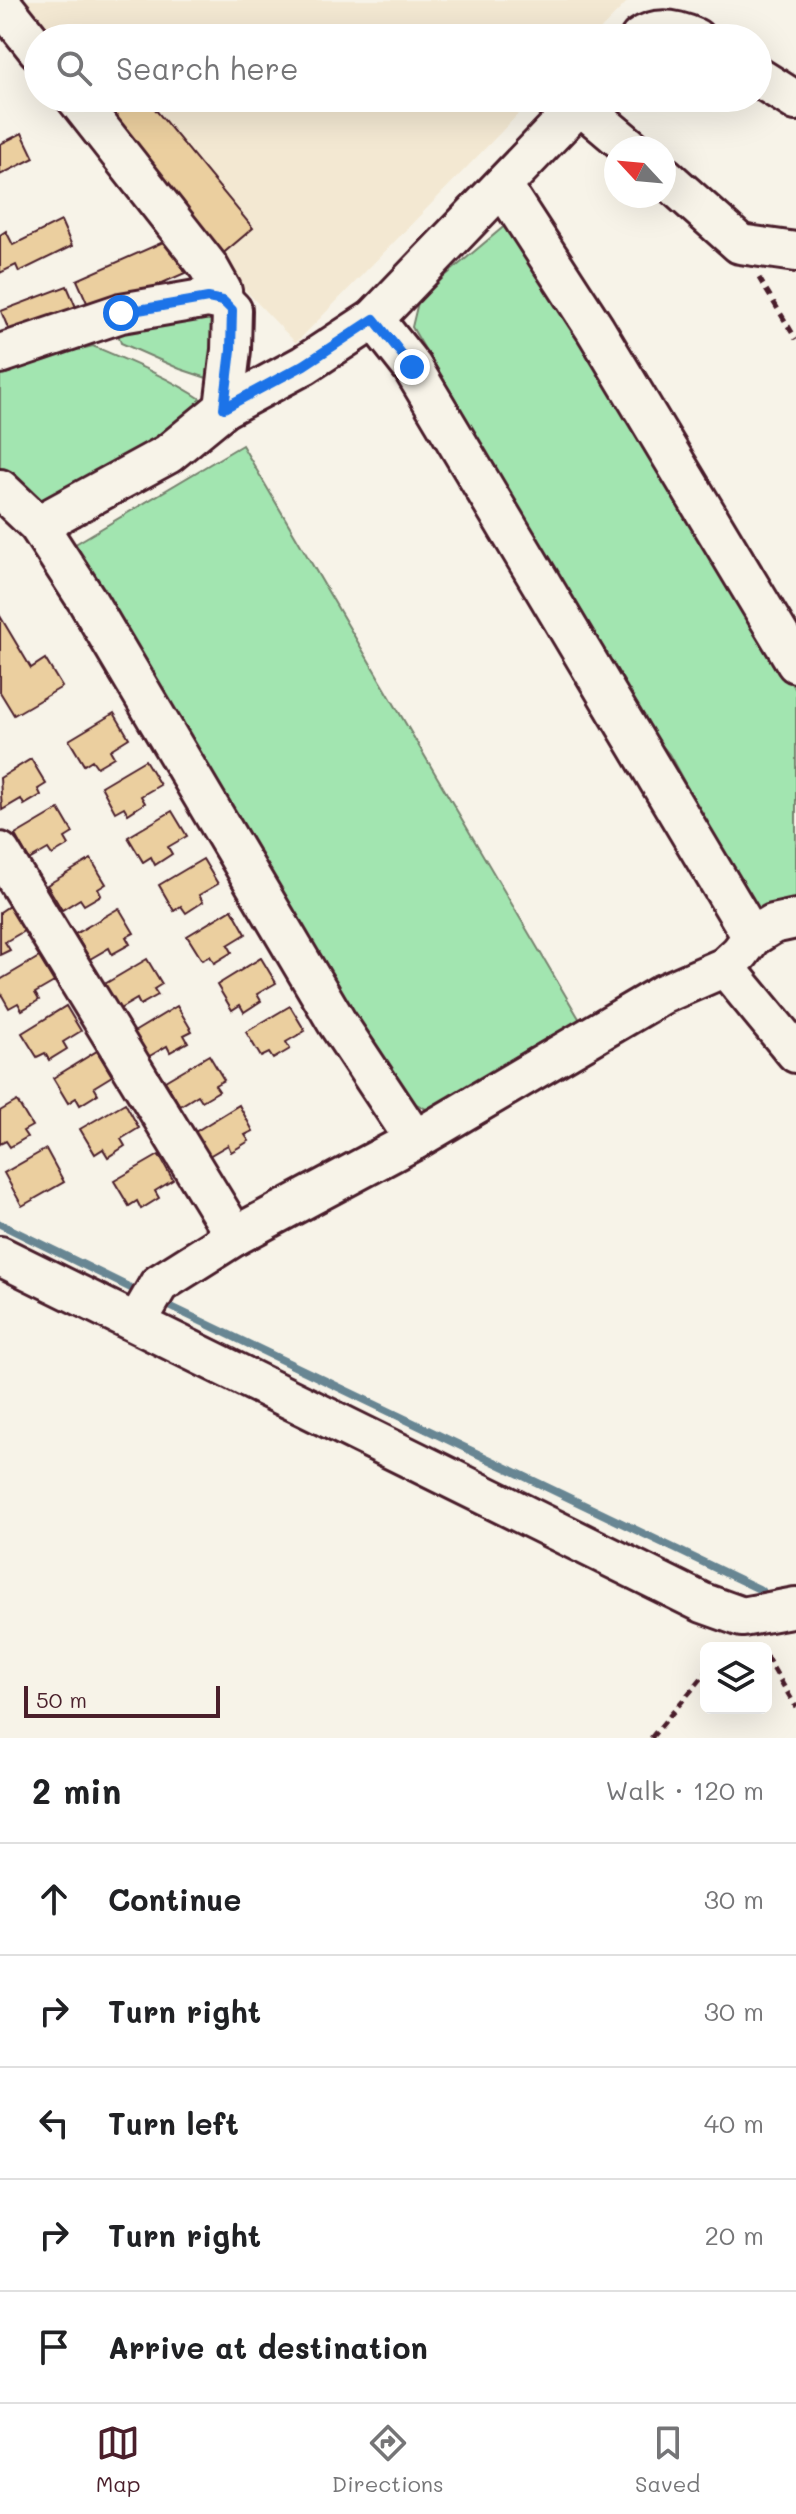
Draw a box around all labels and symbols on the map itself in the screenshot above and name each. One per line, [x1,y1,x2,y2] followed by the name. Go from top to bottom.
[604,136,676,208] north arrow
[103,295,139,331] route start
[394,349,430,385] route end
[24,1682,220,1718] scale bar

